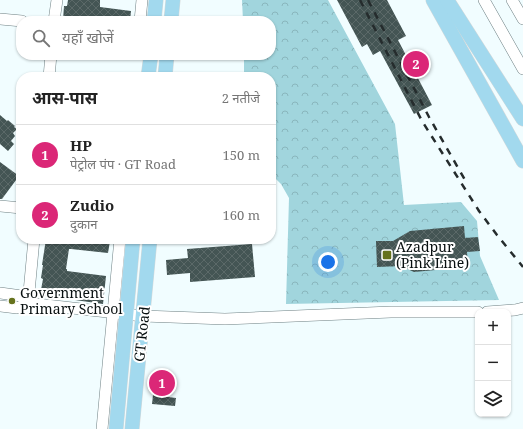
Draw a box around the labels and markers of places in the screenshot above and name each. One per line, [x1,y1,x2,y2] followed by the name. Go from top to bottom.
[403,49,429,79] pin: 2
[396,237,469,272] place label: Azadpur (Pink Line)
[381,249,393,261] marker: Azadpur (Pink Line)
[20,283,123,318] place label: Government Primary School
[7,296,17,306] marker: Government Primary School
[149,368,175,398] pin: 1

